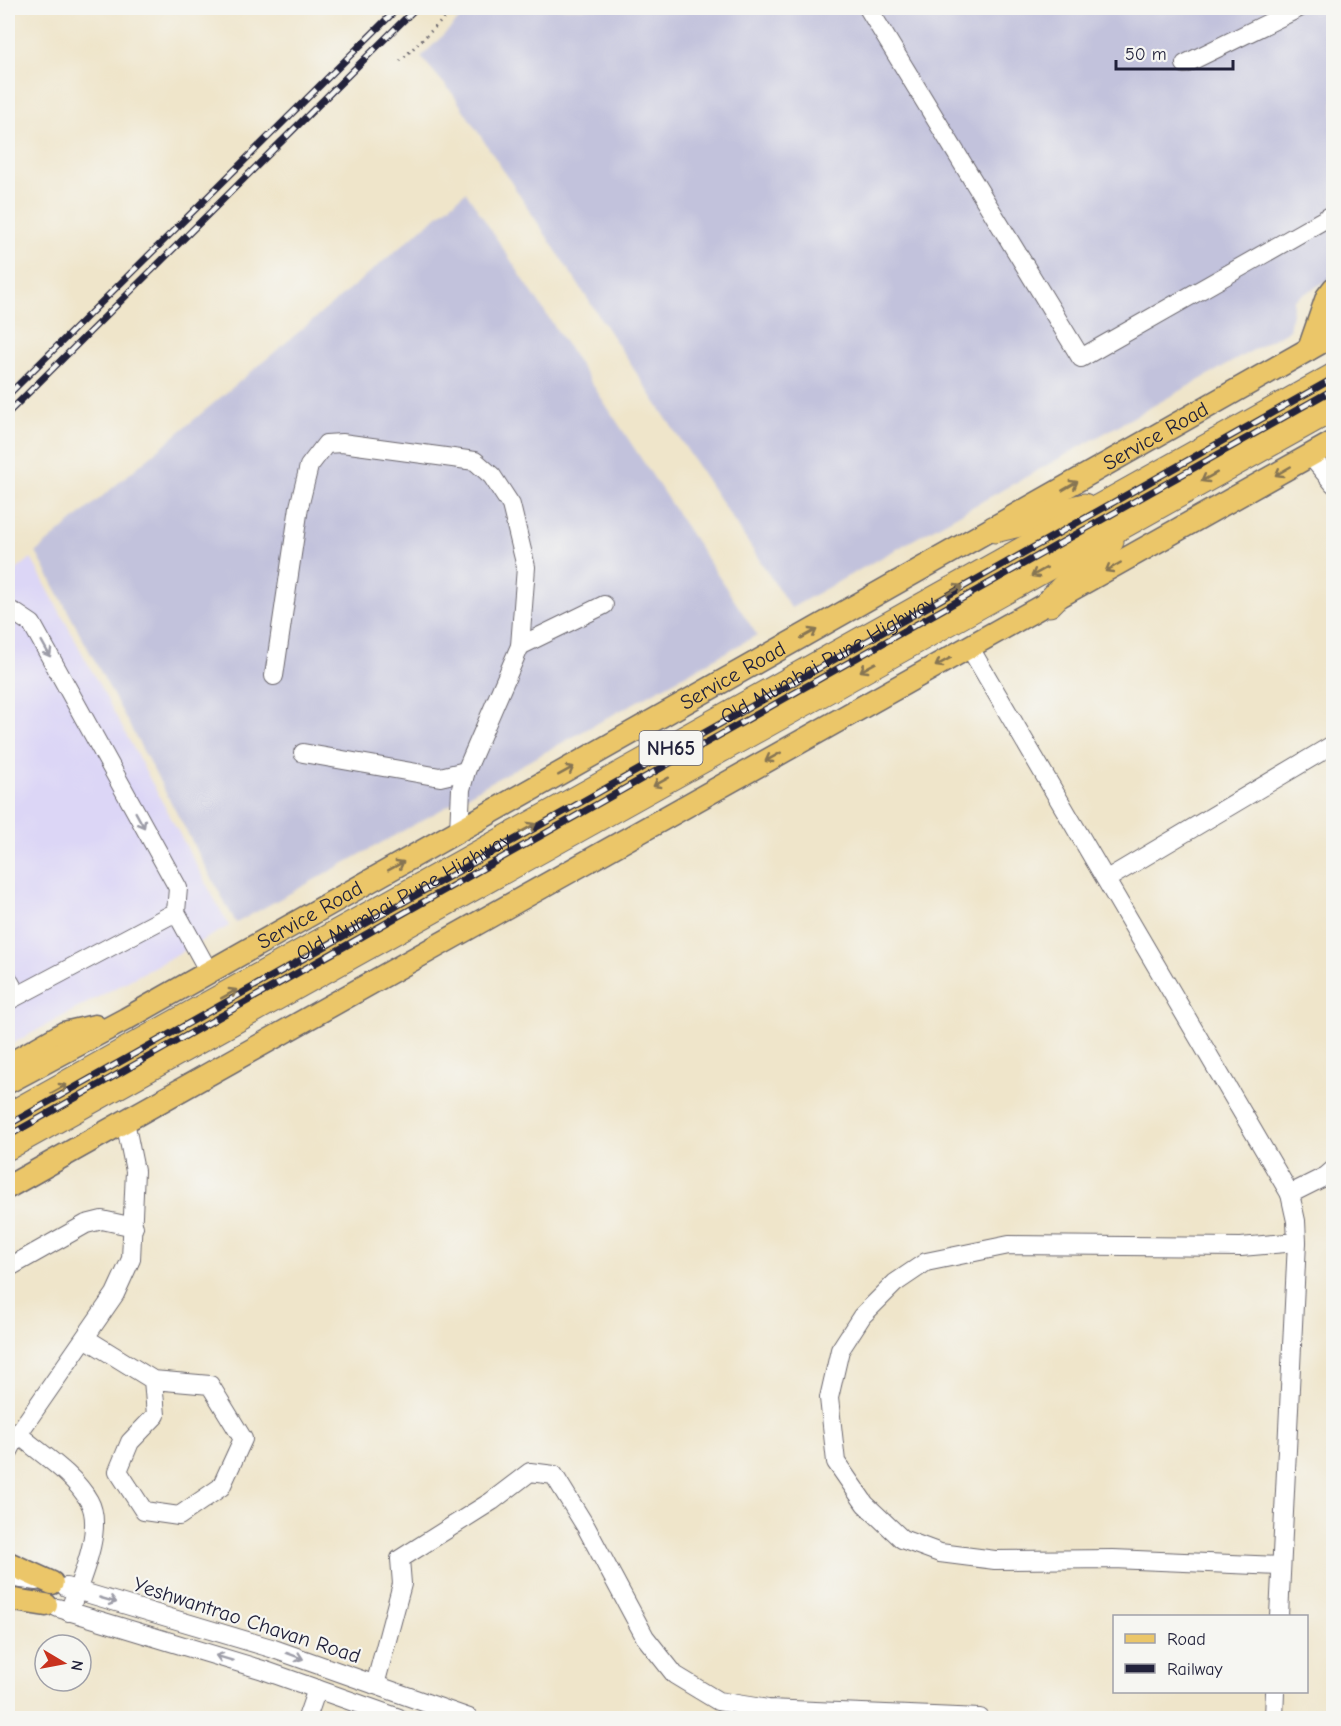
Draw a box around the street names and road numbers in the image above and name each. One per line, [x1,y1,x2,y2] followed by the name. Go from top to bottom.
[1099,397,1212,475] street label: Service Road
[716,590,940,729] street label: Old Mumbai Pune Highway
[676,636,790,715] street label: Service Road
[640,731,702,765] road number: NH65
[292,826,516,966] street label: Old Mumbai Pune Highway
[253,876,367,954] street label: Service Road
[130,1572,364,1668] street label: Yeshwantrao Chavan Road

